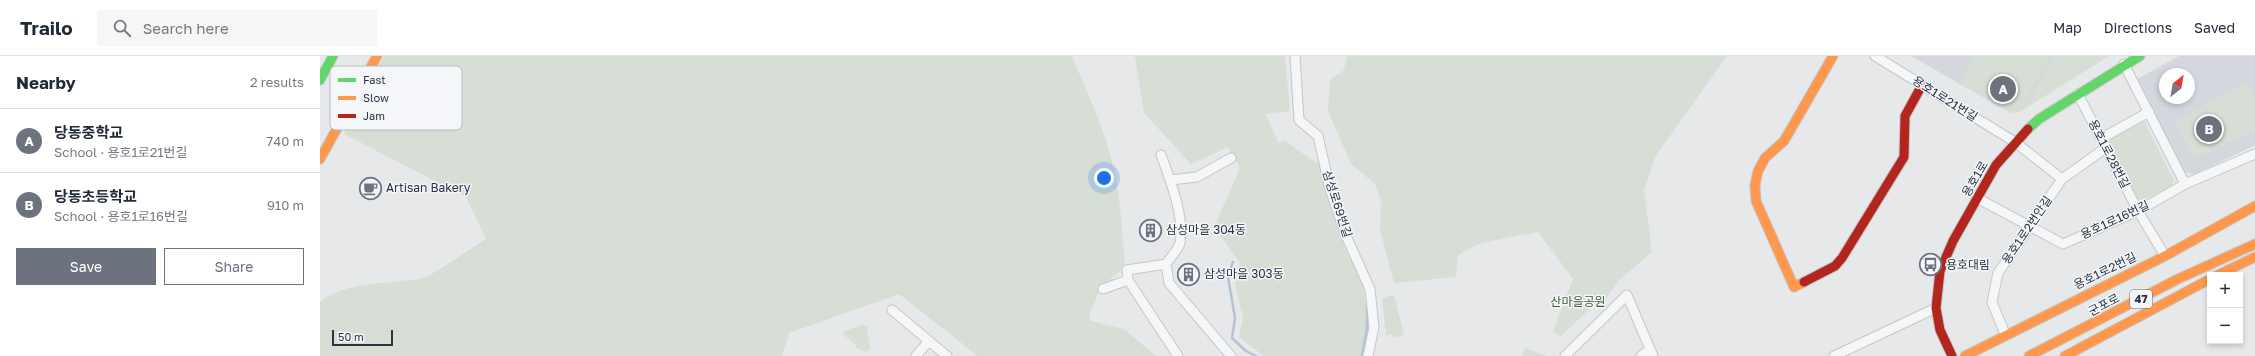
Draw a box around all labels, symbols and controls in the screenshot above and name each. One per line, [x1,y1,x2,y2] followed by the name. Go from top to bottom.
[97,10,377,46] search box
[20,16,73,39] text: Trailo
[111,17,133,39] icon: search
[143,19,229,37] text: Search here
[2053,19,2082,36] text: Map
[2104,19,2172,36] text: Directions
[2194,19,2235,36] text: Saved
[330,66,462,130] legend
[2159,68,2195,104] north arrow
[16,72,76,93] text: Nearby
[363,73,386,86] text: Fast
[1910,73,1981,124] street label: 용호1로21번길
[250,74,304,90] text: 2 results
[1990,74,2016,104] pin: A
[363,91,389,104] text: Slow
[363,109,385,122] text: Jam
[2196,114,2222,144] pin: B
[2086,117,2133,191] street label: 용호1로28번길
[54,123,123,141] text: 당동중학교
[24,133,34,149] text: A
[266,133,304,149] text: 740 m
[54,144,188,160] text: School · 용호1로21번길
[1958,158,1991,199] street label: 용호1로
[1094,168,1114,188] your location
[1320,168,1355,239] street label: 삼성로69번길
[358,175,384,201] cafe icon: Artisan Bakery
[386,180,471,195] place label: Artisan Bakery
[54,187,137,205] text: 당동초등학교
[1998,193,2055,267] street label: 용호1로2번안길
[24,197,34,213] text: B
[267,197,304,213] text: 910 m
[2078,197,2152,242] street label: 용호1로16번길
[54,208,188,224] text: School · 용호1로16번길
[1137,217,1163,243] building icon: 삼성마을 304동
[1166,222,1246,237] place label: 삼성마을 304동
[16,248,156,285] button: Save
[164,248,304,285] button: Share
[2071,249,2139,292] street label: 용호1로2번길
[1917,252,1943,278] bus stop icon: 용호대림
[1946,257,1990,272] place label: 용호대림
[1176,261,1202,287] building icon: 삼성마을 303동
[1204,266,1284,281] place label: 삼성마을 303동
[2207,272,2243,344] map controls
[2207,272,2243,308] button: +
[2086,290,2122,319] street label: 군포로
[2130,290,2152,308] road number: 47
[1550,294,1606,309] park label: 산마을공원
[2207,308,2243,344] button: −
[332,328,393,347] scale bar
[338,330,364,343] text: 50 m

